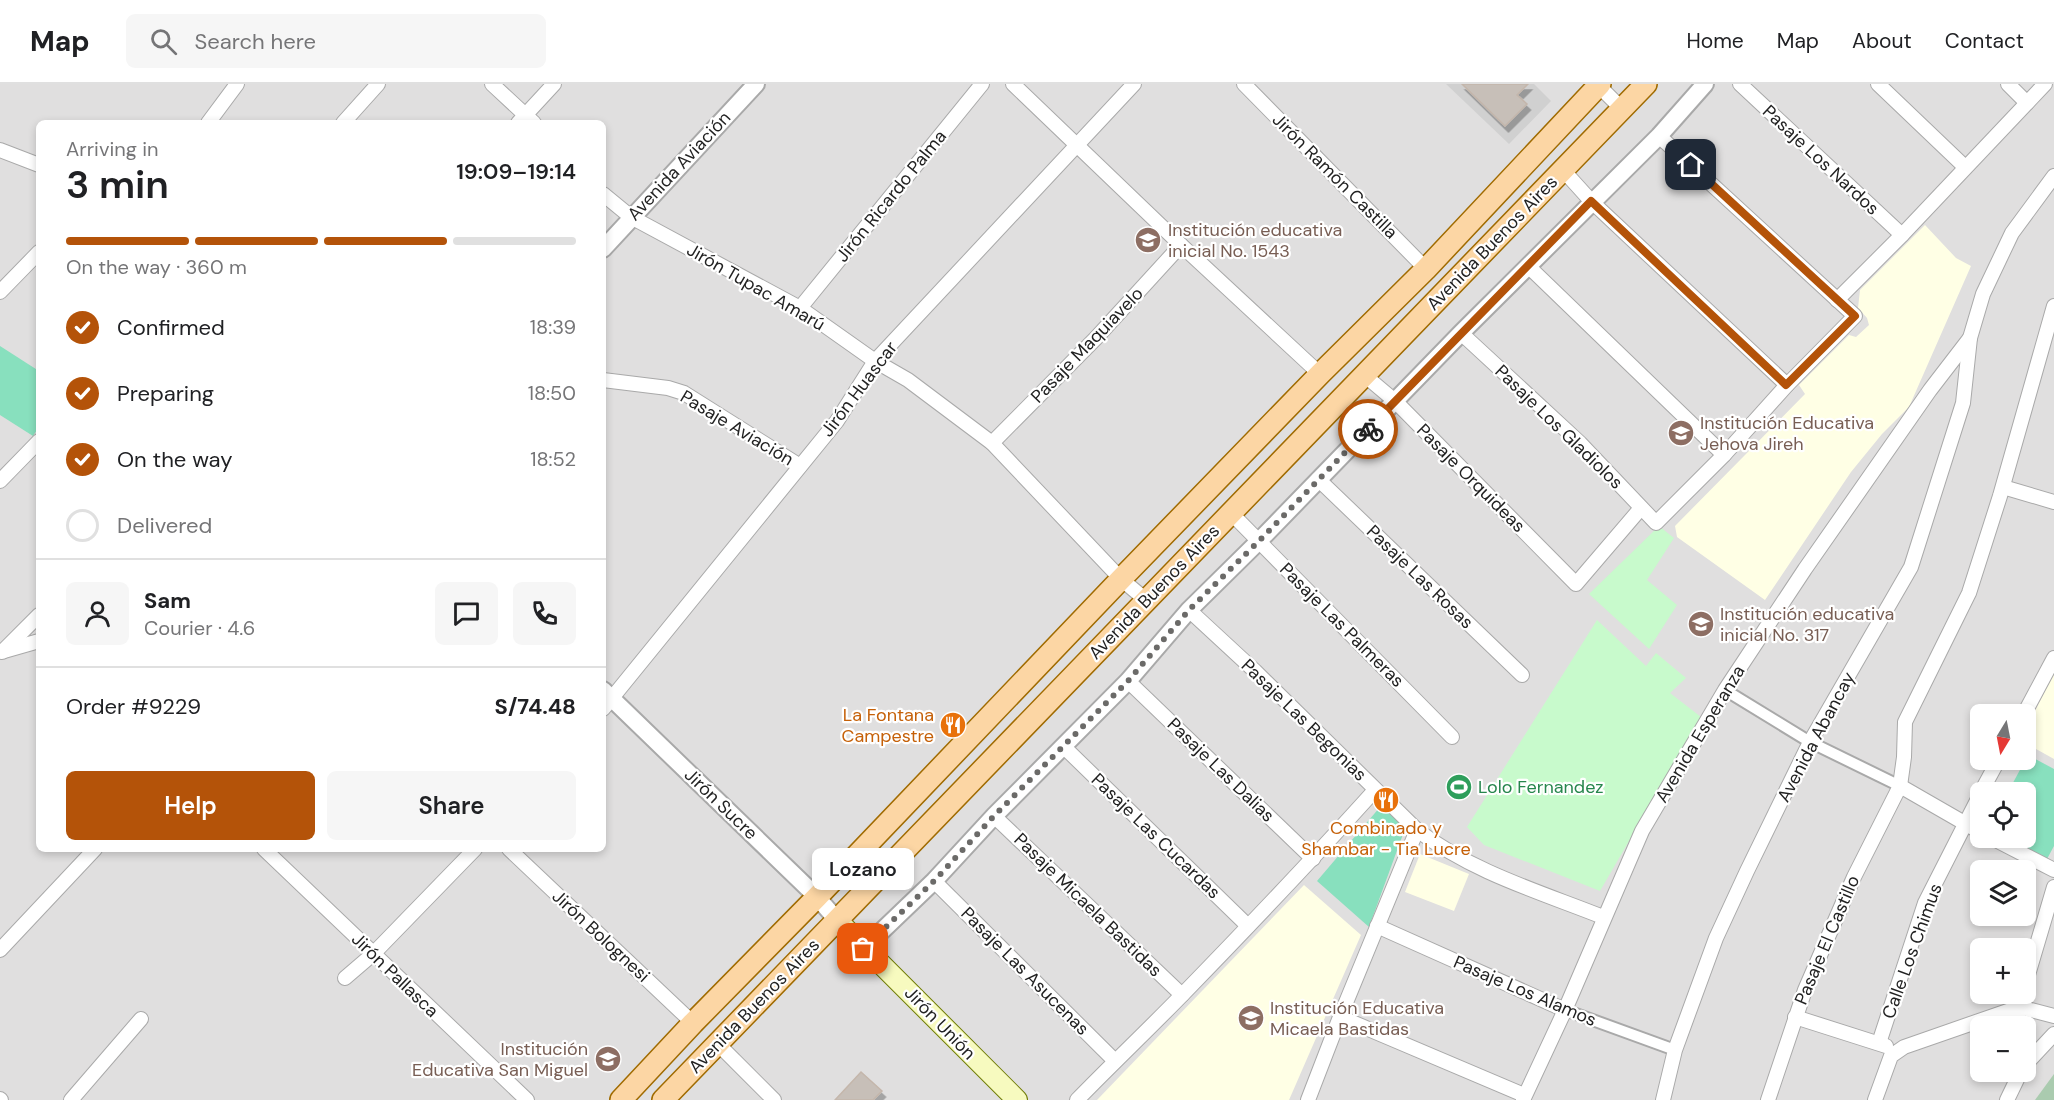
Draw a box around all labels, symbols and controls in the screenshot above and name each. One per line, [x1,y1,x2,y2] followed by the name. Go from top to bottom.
[126,14,546,68] search box
[30,23,90,60] text: Map
[147,25,180,58] icon: search
[195,27,316,56] text: Search here
[1686,27,1744,55] text: Home
[1777,27,1819,55] text: Map
[1852,27,1912,55] text: About
[1945,27,2024,55] text: Contact
[1758,100,1884,220] street label: Pasaje Los Nardos
[622,106,736,226] street label: Avenida Aviación
[1267,108,1403,244] street label: Jirón Ramón Castilla
[830,125,952,267] street label: Jirón Ricardo Palma
[66,136,158,162] text: Arriving in
[1665,139,1716,190] pin
[1674,148,1707,181] icon: home
[456,157,576,186] text: 19:09–19:14
[66,159,169,210] text: 3 min
[1421,170,1563,316] street label: Avenida Buenos Aires
[1168,218,1342,263] place label: Institución educativa inicial No. 1543
[1133,225,1163,255] school or university icon: Institución educativa inicial No. 1543
[683,238,829,336] street label: Jirón Tupac Amarú
[66,254,247,280] text: On the way · 360 m
[1025,282,1149,408] street label: Pasaje Maquiavelo
[66,311,99,344] icon: check
[117,313,225,342] text: Confirmed
[530,314,576,340] text: 18:39
[815,336,903,442] street label: Jirón Huascar
[1490,360,1628,494] street label: Pasaje Los Gladiolos
[66,377,99,410] icon: check
[117,379,214,408] text: Preparing
[528,380,576,406] text: 18:50
[676,385,798,471] street label: Pasaje Aviación
[1338,399,1398,459] courier
[1700,411,1874,456] place label: Institución Educativa Jehova Jireh
[1352,413,1385,446] icon: bike
[1411,418,1531,538] street label: Pasaje Orquideas
[1666,418,1696,448] school or university icon: Institución Educativa Jehova Jireh
[66,443,99,476] icon: check
[117,445,232,474] text: On the way
[530,446,576,472] text: 18:52
[117,511,212,540] text: Delivered
[1083,519,1225,665] street label: Avenida Buenos Aires
[1361,520,1479,634] street label: Pasaje Las Rosas
[1275,558,1409,692] street label: Pasaje Las Palmeras
[66,582,129,645] button: person
[435,582,498,645] button: chat
[513,582,576,645] button: phone
[144,586,191,615] text: Sam
[1720,602,1894,647] place label: Institución educativa inicial No. 317
[1686,609,1716,639] school or university icon: Institución educativa inicial No. 317
[144,615,255,641] text: Courier · 4.6
[1236,654,1372,786] street label: Pasaje Las Begonias
[1649,661,1751,807] street label: Avenida Esperanza
[1772,668,1860,806] street label: Avenida Abancay
[66,692,201,721] text: Order #9229
[495,692,576,721] text: S/74.48
[842,703,934,748] place label: La Fontana Campestre
[1970,704,2036,770] north arrow
[1970,704,2036,1082] map controls
[938,710,968,740] restaurant icon: La Fontana Campestre
[1162,713,1280,827] street label: Pasaje Las Dalias
[679,763,763,845] street label: Jirón Sucre
[1086,768,1226,904] street label: Pasaje Las Cucardas
[66,771,315,840] button: Help
[327,771,576,840] button: Share
[1444,772,1474,802] sports icon: Lolo Fernandez
[1478,775,1604,799] place label: Lolo Fernandez
[1970,782,2036,848] button: locate
[1371,785,1401,815] restaurant icon: Combinado y Shambar - Tia Lucre
[1301,816,1471,861] place label: Combinado y Shambar - Tia Lucre
[1009,828,1167,982] street label: Pasaje Micaela Bastidas
[812,847,914,889] callout: Lozano
[829,856,897,882] text: Lozano
[1970,860,2036,926] button: layers
[1789,872,1865,1008] street label: Pasaje El Castillo
[1876,880,1948,1022] street label: Calle Los Chimus
[547,885,655,987] street label: Jirón Bolognesi
[956,902,1094,1040] street label: Pasaje Las Asucenas
[837,923,888,974] pin
[346,927,444,1023] street label: Jirón Pallasca
[846,932,879,965] icon: bag
[683,933,825,1079] street label: Avenida Buenos Aires
[1970,938,2036,1004] button: +
[1450,950,1600,1032] street label: Pasaje Los Alamos
[899,981,981,1065] street label: Jirón Unión
[1270,996,1444,1041] place label: Institución Educativa Micaela Bastidas
[1236,1003,1266,1033] school or university icon: Institución Educativa Micaela Bastidas
[1970,1016,2036,1082] button: −
[412,1037,588,1082] place label: Institución Educativa San Miguel
[593,1044,623,1074] school or university icon: Institución Educativa San Miguel

